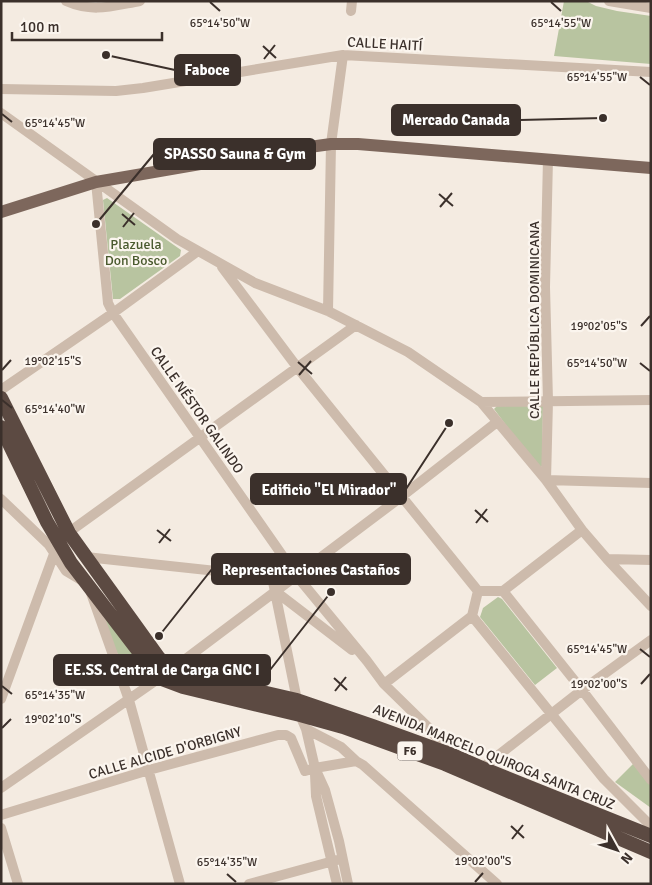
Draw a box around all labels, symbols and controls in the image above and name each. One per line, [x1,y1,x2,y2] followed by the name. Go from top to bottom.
[12,10,162,42] scale bar
[190,16,250,31] text: 65°14'50"W
[531,16,591,31] text: 65°14'55"W
[20,18,60,36] text: 100 m
[347,34,424,55] street label: CALLE HAITÍ
[175,55,240,85] callout: Faboce
[184,61,230,79] text: Faboce
[567,70,627,85] text: 65°14'55"W
[392,105,520,135] callout: Mercado Canada
[402,111,510,129] text: Mercado Canada
[25,116,85,131] text: 65°14'45"W
[154,139,315,169] callout: SPASSO Sauna & Gym
[164,145,306,163] text: SPASSO Sauna & Gym
[526,220,543,419] street label: CALLE REPÚBLICA DOMINICANA
[105,236,167,269] park label: Plazuela Don Bosco
[570,319,628,334] text: 19°02'05"S
[147,343,247,477] street label: CALLE NÉSTOR GALINDO
[24,354,82,369] text: 19°02'15"S
[567,356,627,371] text: 65°14'50"W
[25,402,85,417] text: 65°14'40"W
[251,474,406,504] callout: Edificio "El Mirador"
[261,481,397,499] text: Edificio "El Mirador"
[212,554,410,584] callout: Representaciones Castaños
[222,561,400,579] text: Representaciones Castaños
[567,642,627,657] text: 65°14'45"W
[54,655,270,685] callout: EE.SS. Central de Carga GNC I
[64,661,260,679] text: EE.SS. Central de Carga GNC I
[570,677,628,692] text: 19°02'00"S
[25,688,85,703] text: 65°14'35"W
[371,701,618,814] street label: AVENIDA MARCELO QUIROGA SANTA CRUZ
[24,712,82,727] text: 19°02'10"S
[87,723,243,783] street label: CALLE ALCIDE D'ORBIGNY
[398,741,422,760] road number: F6
[592,825,642,875] north arrow
[617,849,636,867] text: N
[454,854,512,869] text: 19°02'00"S
[197,855,257,870] text: 65°14'35"W

